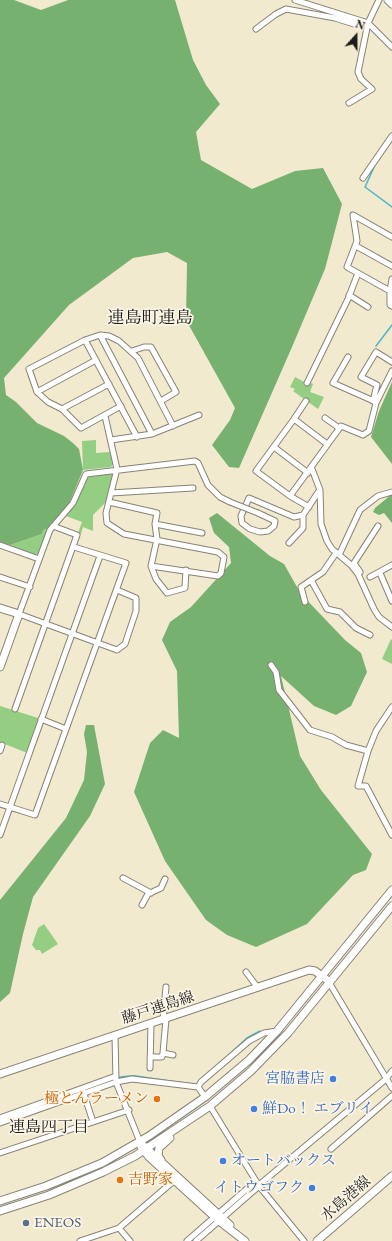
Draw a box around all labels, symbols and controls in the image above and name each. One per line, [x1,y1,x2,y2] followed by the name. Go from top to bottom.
[336,16,376,56] north arrow
[354,17,367,33] text: N
[108,308,192,328] district label: 連島町連島
[120,988,196,1028] street label: 藤戸連島線
[265,1070,325,1088] place label: 宮脇書店
[328,1074,338,1084] marker: 宮脇書店
[44,1090,149,1108] place label: 極とんラーメン
[152,1094,162,1104] marker: 極とんラーメン
[262,1100,374,1118] place label: 鮮Do！ エブリイ
[249,1104,259,1114] marker: 鮮Do！ エブリイ
[9,1118,89,1138] district label: 連島四丁目
[231,1152,336,1170] place label: オートバックス
[218,1156,228,1166] marker: オートバックス
[128,1171,173,1189] place label: 吉野家
[317,1173,375,1225] street label: 水島港線
[115,1175,125,1185] marker: 吉野家
[214,1179,304,1197] place label: イトウゴフク
[307,1183,317,1193] marker: イトウゴフク
[34,1214,81,1232] place label: ENEOS
[21,1218,31,1228] marker: ENEOS

